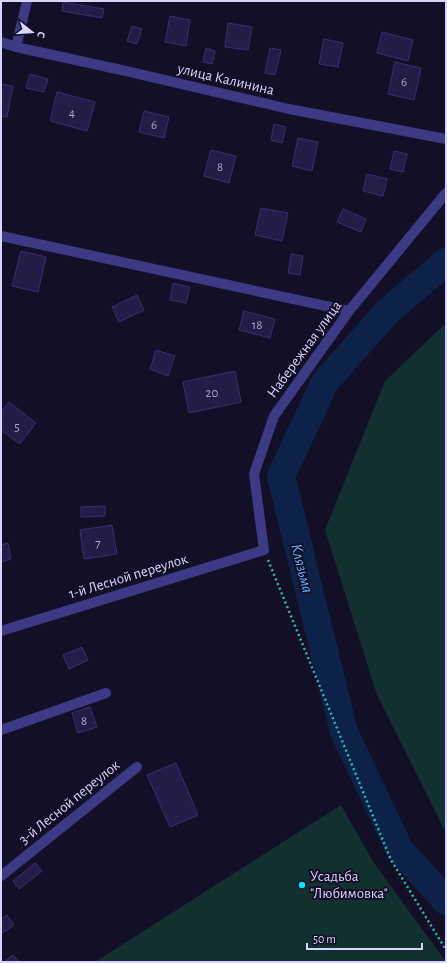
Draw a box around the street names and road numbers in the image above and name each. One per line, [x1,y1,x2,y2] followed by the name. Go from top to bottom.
[175,61,276,98] street label: улица Калинина
[264,298,344,400] street label: Набережная улица
[67,551,189,602] street label: 1-й Лесной переулок
[16,757,122,847] street label: 3-й Лесной переулок

